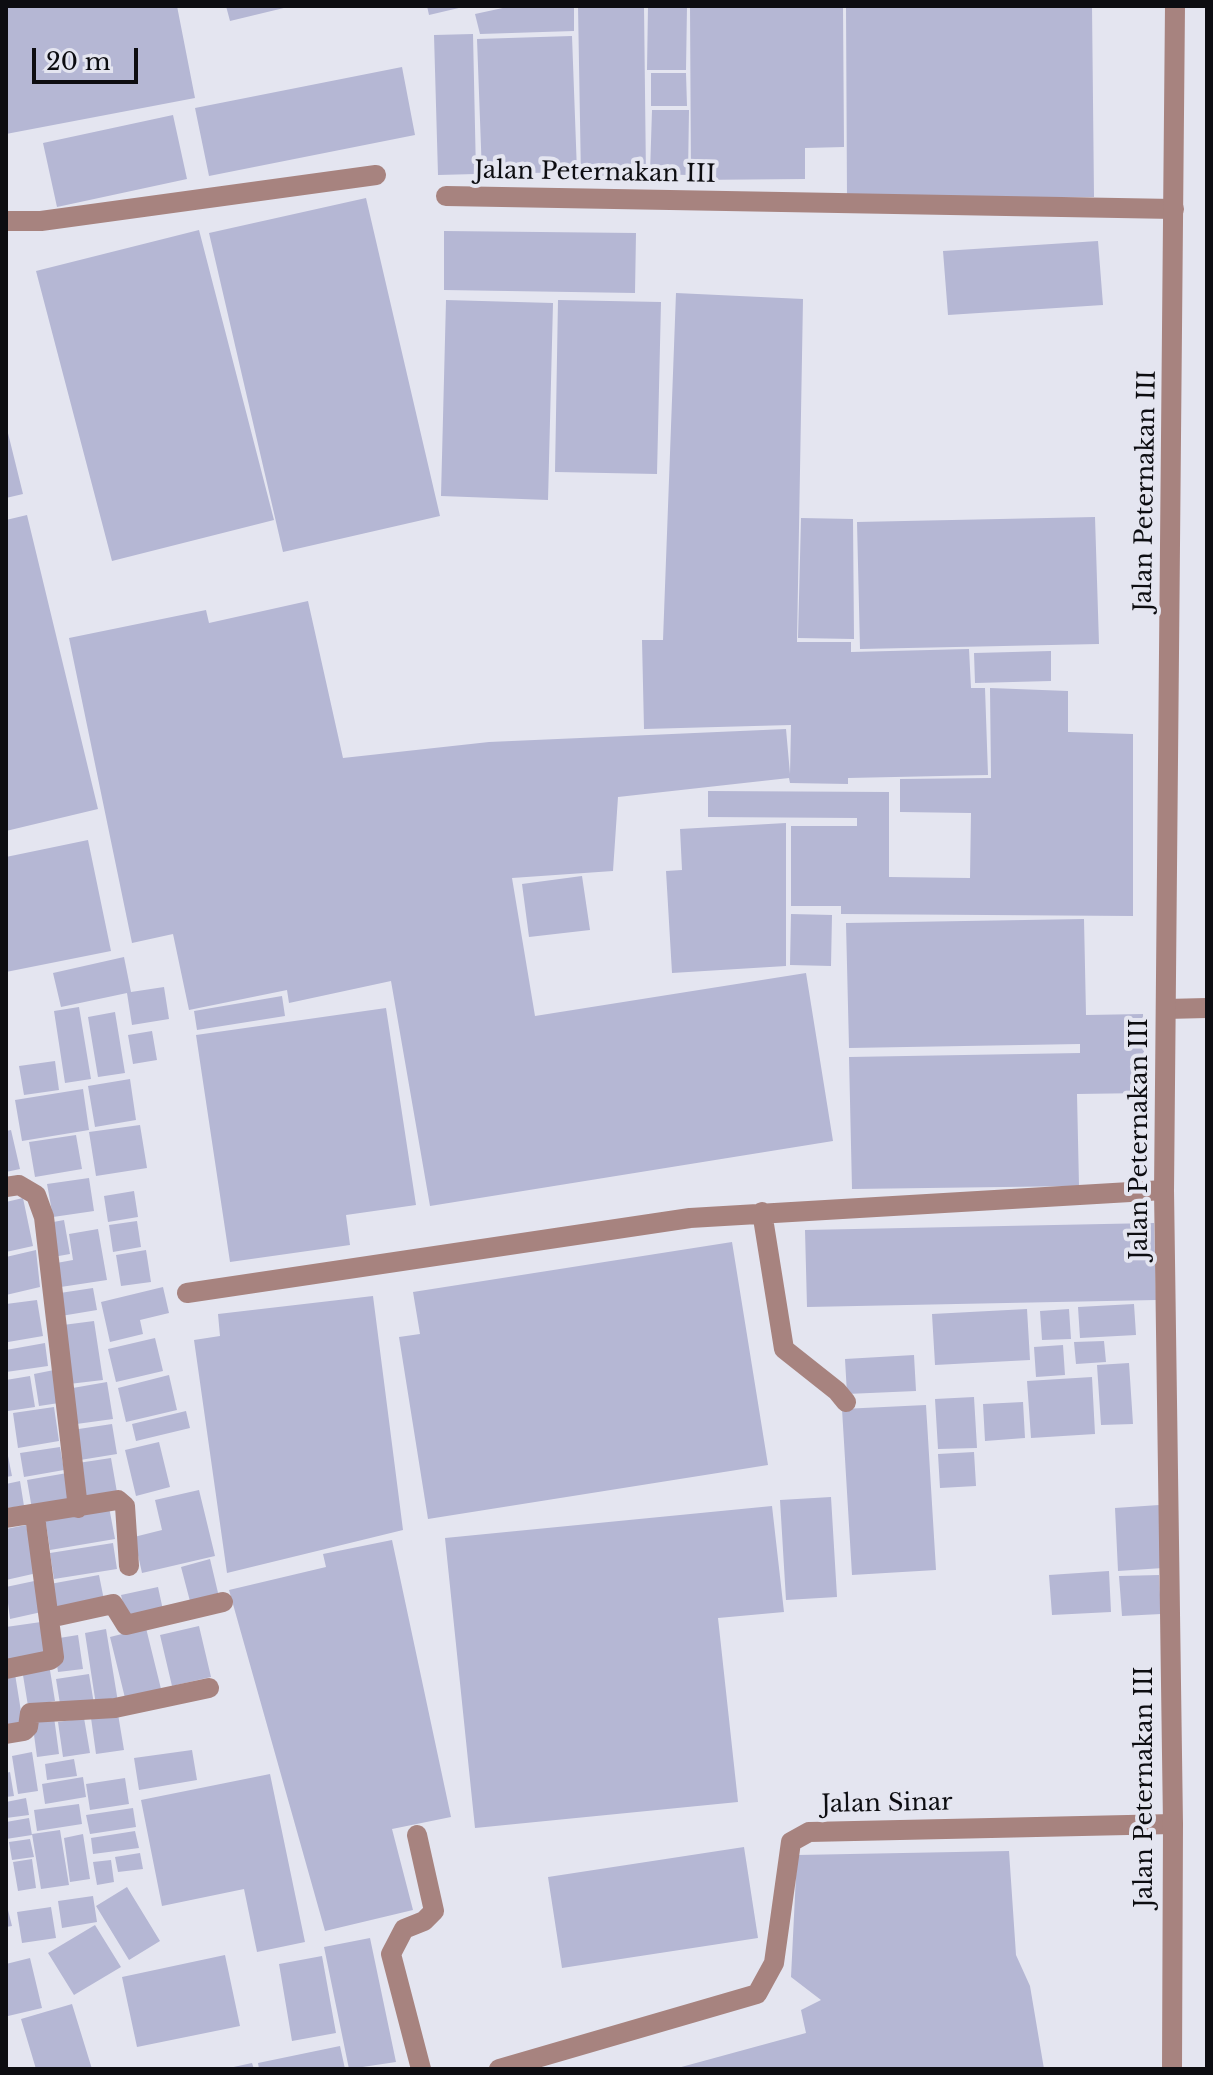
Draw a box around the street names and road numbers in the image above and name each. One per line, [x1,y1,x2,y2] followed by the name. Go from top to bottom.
[474,156,716,190] street label: Jalan Peternakan III
[1129,370,1163,612] street label: Jalan Peternakan III
[1126,1018,1154,1260] street label: Jalan Peternakan III
[1131,1666,1159,1908] street label: Jalan Peternakan III
[821,1788,953,1820] street label: Jalan Sinar

